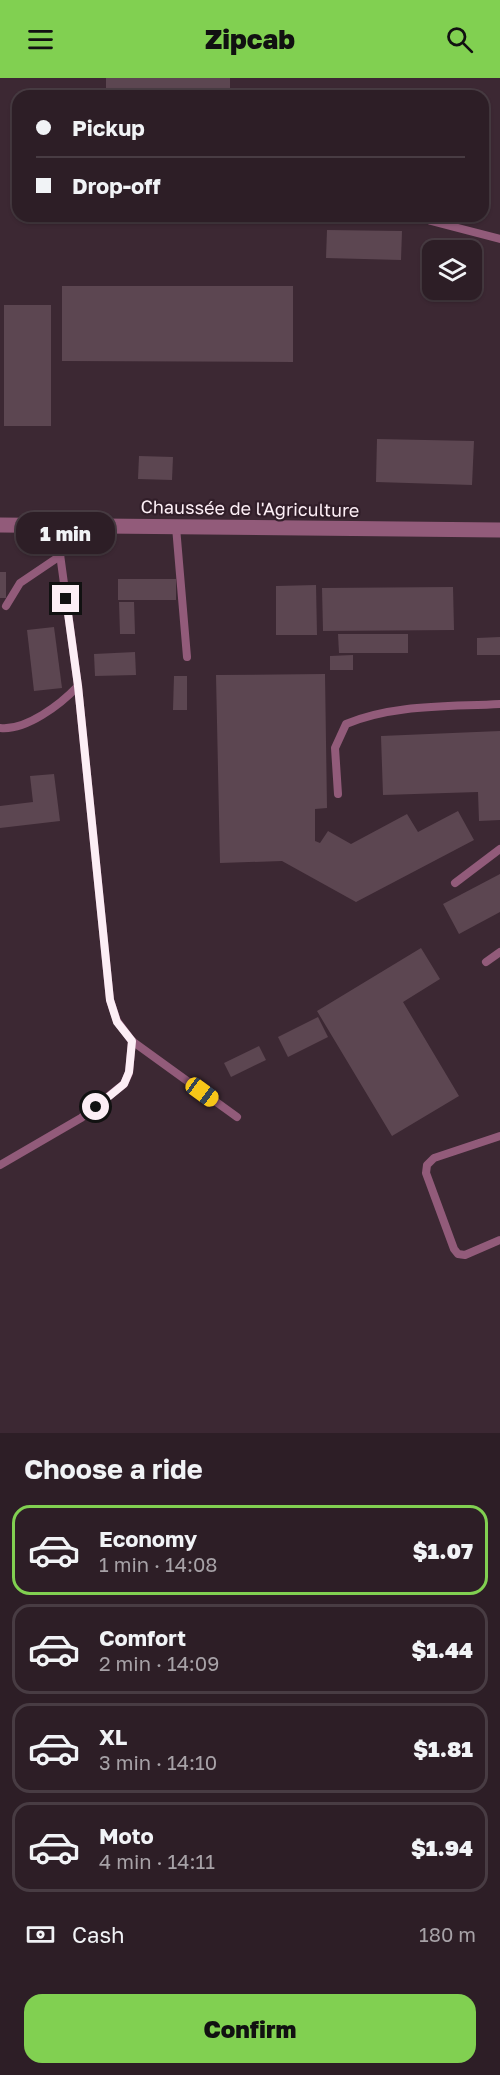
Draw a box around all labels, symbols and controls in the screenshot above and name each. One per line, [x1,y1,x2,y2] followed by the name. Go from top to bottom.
[24,23,57,56] icon: menu
[205,23,295,55] text: Zipcab
[443,23,476,56] icon: search
[72,114,145,141] text: Pickup
[72,172,161,199] text: Drop-off
[422,240,482,300] map controls
[422,240,482,300] button: layers
[140,495,360,521] street label: Chaussée de l'Agriculture
[16,512,116,554] callout: 1 min
[40,521,91,545] text: 1 min
[52,585,79,612] route end
[182,1074,222,1110] car
[82,1093,109,1120] route start
[24,1453,203,1485] text: Choose a ride
[27,1523,81,1577] icon: car
[99,1525,197,1552] text: Economy
[413,1537,473,1564] text: $1.07
[99,1552,218,1576] text: 1 min · 14:08
[27,1622,81,1676] icon: car
[99,1624,186,1651] text: Comfort
[411,1636,473,1663] text: $1.44
[99,1651,219,1675] text: 2 min · 14:09
[27,1721,81,1775] icon: car
[99,1723,127,1750] text: XL
[413,1735,473,1762] text: $1.81
[99,1750,217,1774] text: 3 min · 14:10
[27,1820,81,1874] icon: car
[99,1822,154,1849] text: Moto
[411,1834,473,1861] text: $1.94
[99,1849,215,1873] text: 4 min · 14:11
[24,1918,57,1951] icon: cash
[72,1921,125,1948] text: Cash
[419,1922,476,1946] text: 180 m
[24,1994,476,2063] button: Confirm

